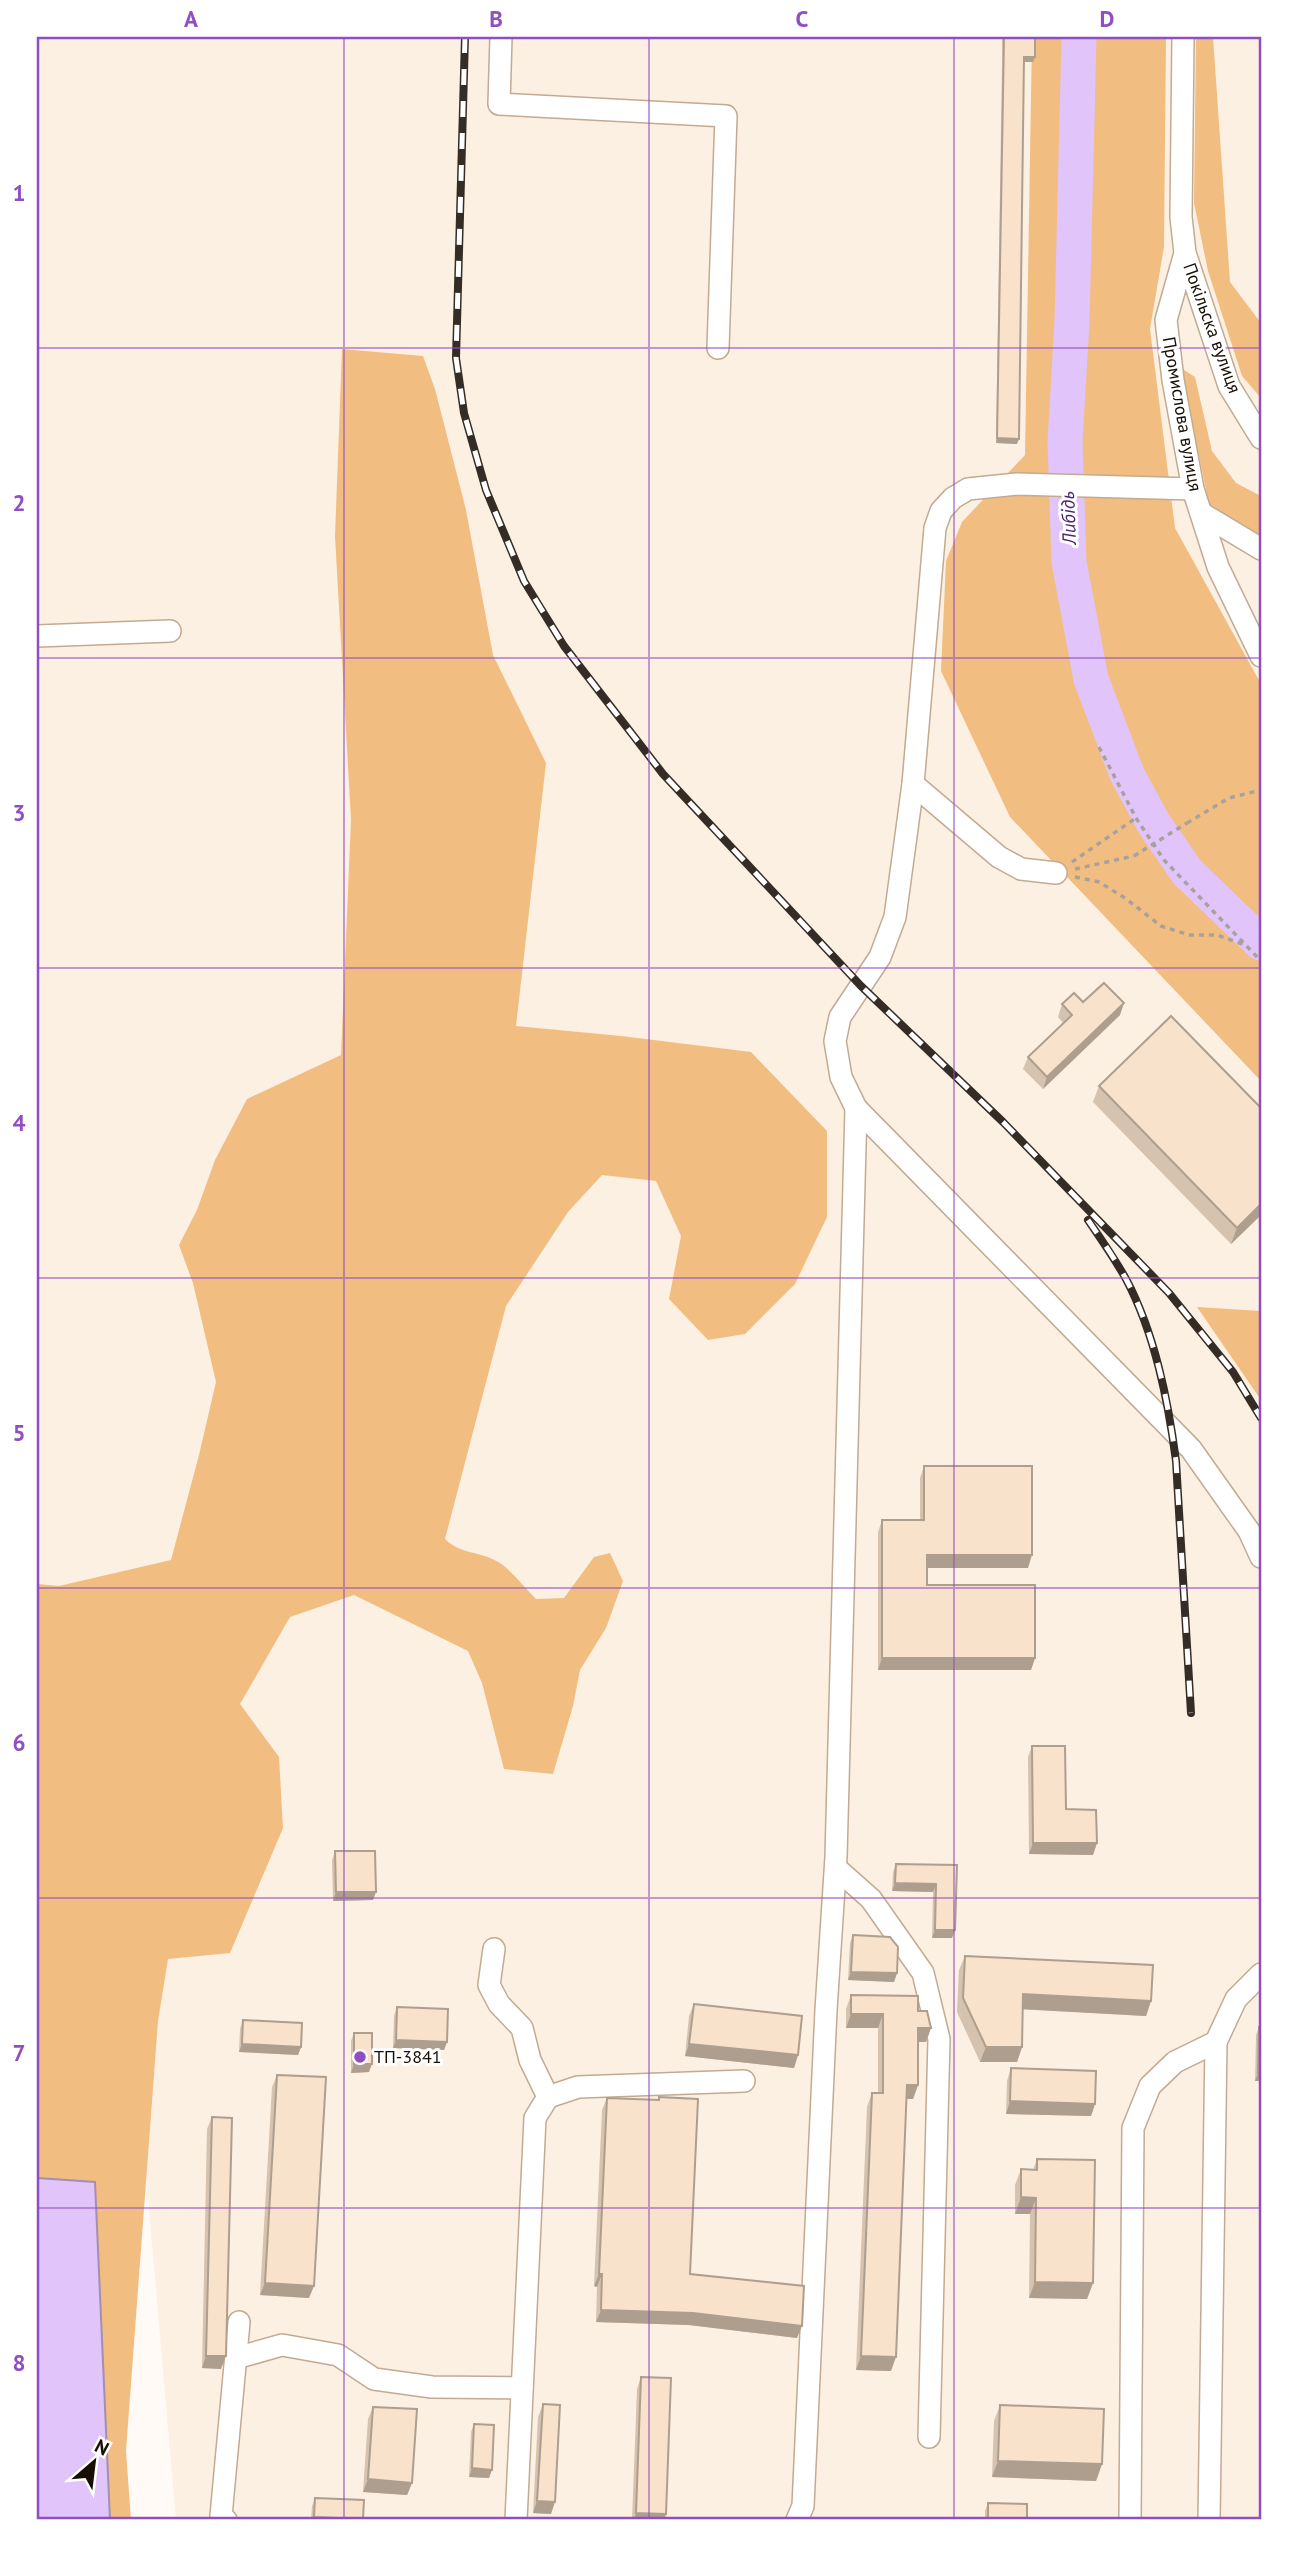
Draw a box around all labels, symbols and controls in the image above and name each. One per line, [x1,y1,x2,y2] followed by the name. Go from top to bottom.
[184,4,198,33] text: A
[489,4,503,33] text: B
[796,4,809,33] text: C
[1100,4,1114,33] text: D
[12,178,26,207] text: 1
[1178,260,1247,396] street label: Покільска вулиця
[1158,335,1207,493] street label: Промислова вулиця
[12,488,26,517] text: 2
[1055,491,1081,546] water label: Либідь
[12,798,26,827] text: 3
[12,1108,26,1137] text: 4
[12,1418,26,1447] text: 5
[12,1728,26,1757] text: 6
[12,2038,26,2067] text: 7
[374,2045,442,2068] place label: ТП-3841
[352,2049,368,2065] marker: ТП-3841
[12,2348,26,2377] text: 8
[60,2428,130,2498] north arrow
[91,2433,113,2461] text: N

